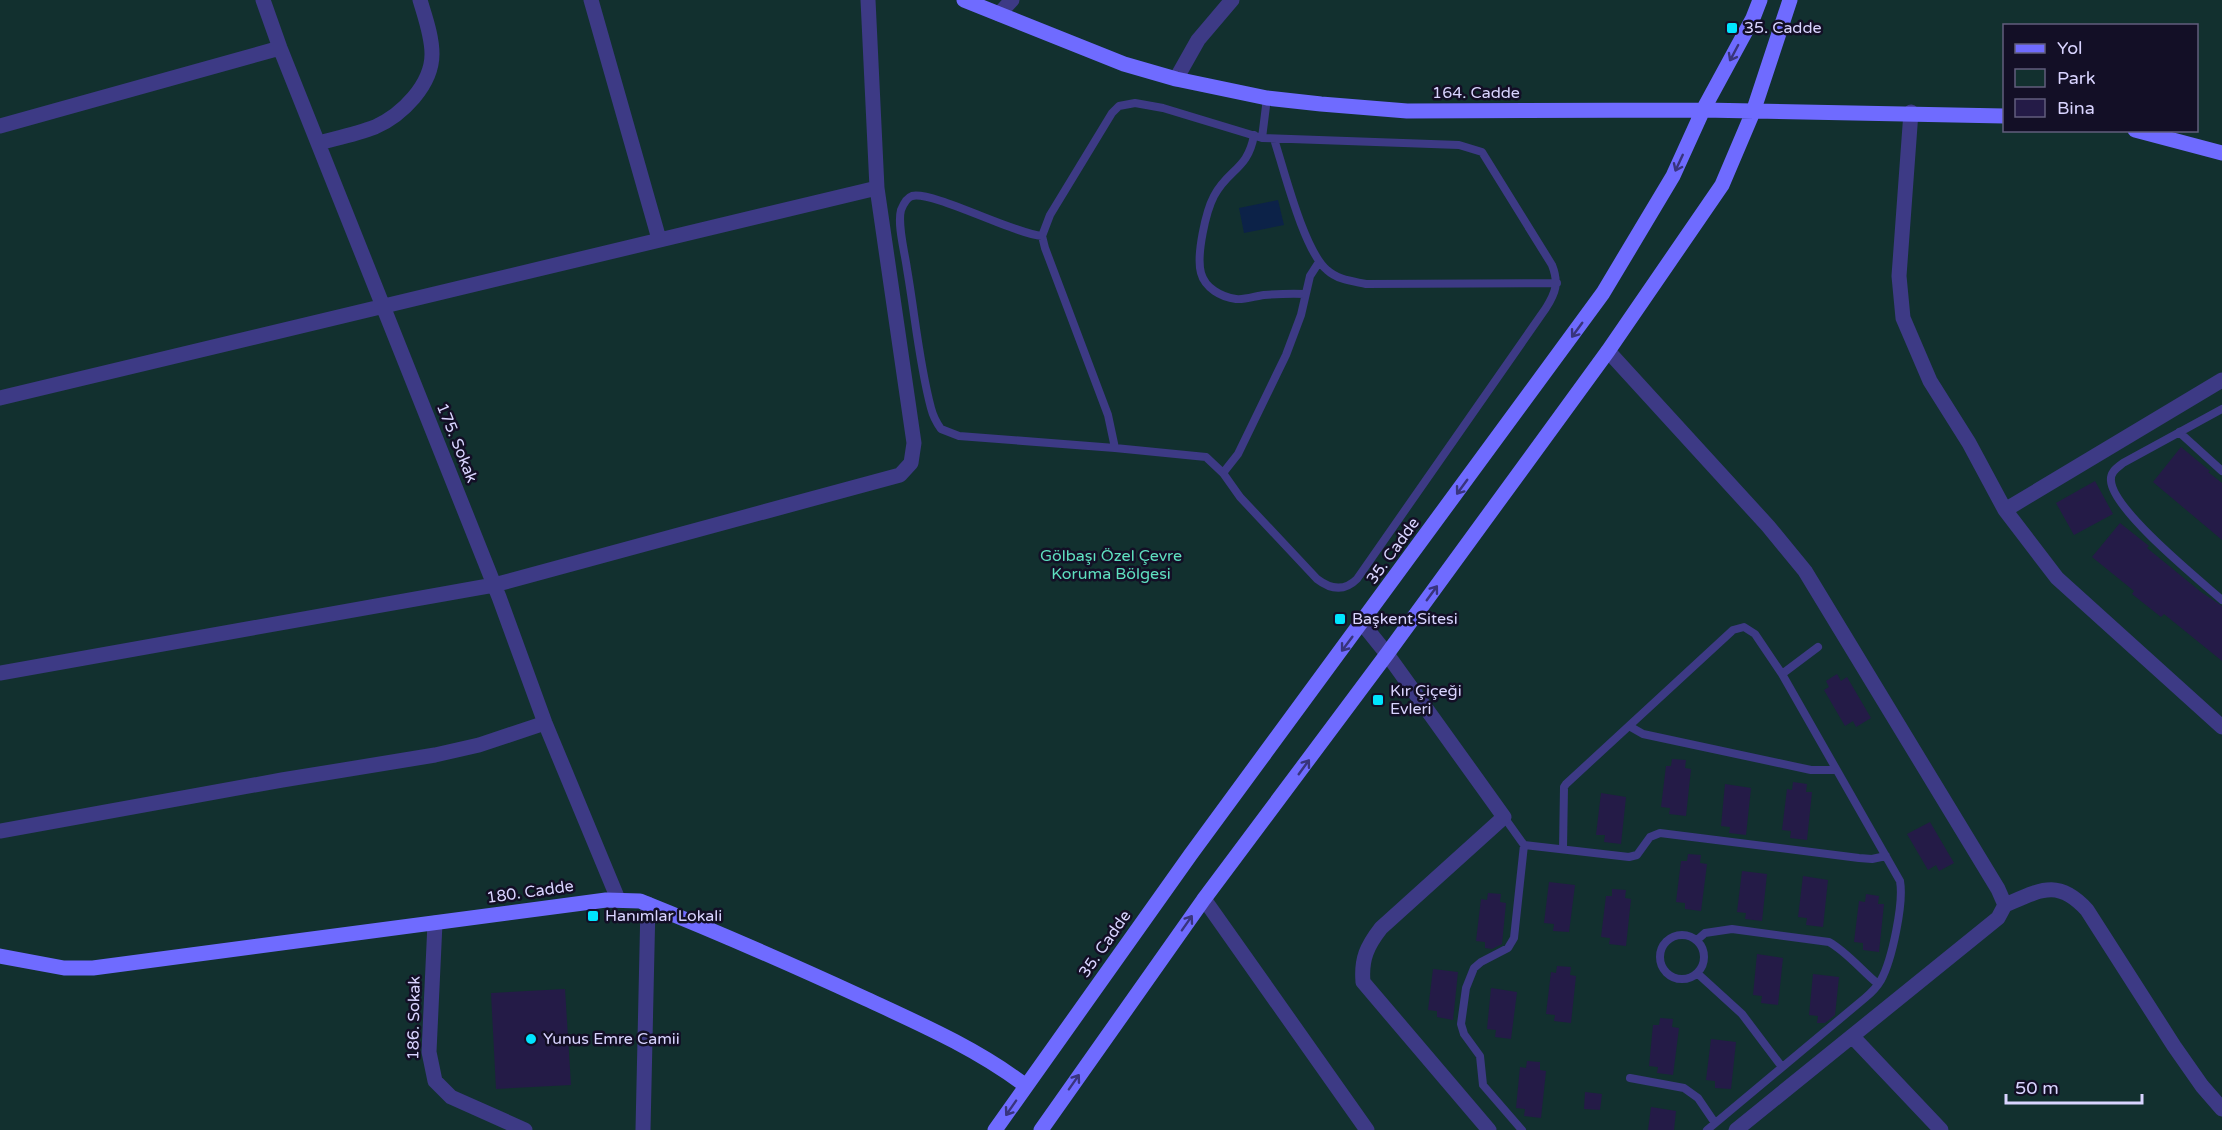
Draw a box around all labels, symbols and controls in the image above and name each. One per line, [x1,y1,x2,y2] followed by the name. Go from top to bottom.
[1744,18,1822,38] place label: 35. Cadde
[1725,21,1739,35] marker: 35. Cadde
[2003,24,2198,132] legend
[2057,37,2083,59] text: Yol
[1728,43,1739,61] one-way arrow
[2057,67,2096,89] text: Park
[1432,83,1520,103] street label: 164. Cadde
[2057,97,2095,119] text: Bina
[1672,154,1684,172] one-way arrow
[1571,321,1583,337] one-way arrow
[432,400,482,486] street label: 175. Sokak
[1456,479,1468,495] one-way arrow
[1362,514,1424,588] street label: 35. Cadde
[1040,546,1182,584] park label: Gölbaşı Özel Çevre Koruma Bölgesi
[1426,585,1438,601] one-way arrow
[1352,609,1458,629] place label: Başkent Sitesi
[1333,612,1347,626] marker: Başkent Sitesi
[1340,636,1353,652] one-way arrow
[1390,681,1462,719] place label: Kır Çiçeği Evleri
[1371,693,1385,707] marker: Kır Çiçeği Evleri
[1298,759,1310,775] one-way arrow
[485,876,575,908] street label: 180. Cadde
[605,906,722,926] place label: Hanımlar Lokali
[1075,906,1135,982] street label: 35. Cadde
[586,909,600,923] marker: Hanımlar Lokali
[1181,915,1193,931] one-way arrow
[403,975,425,1060] street label: 186. Sokak
[543,1029,680,1049] place label: Yunus Emre Camii
[524,1032,538,1046] marker: Yunus Emre Camii
[2006,1067,2142,1105] scale bar
[1068,1075,1080,1091] one-way arrow
[2015,1077,2059,1099] text: 50 m
[1005,1099,1017,1116] one-way arrow

